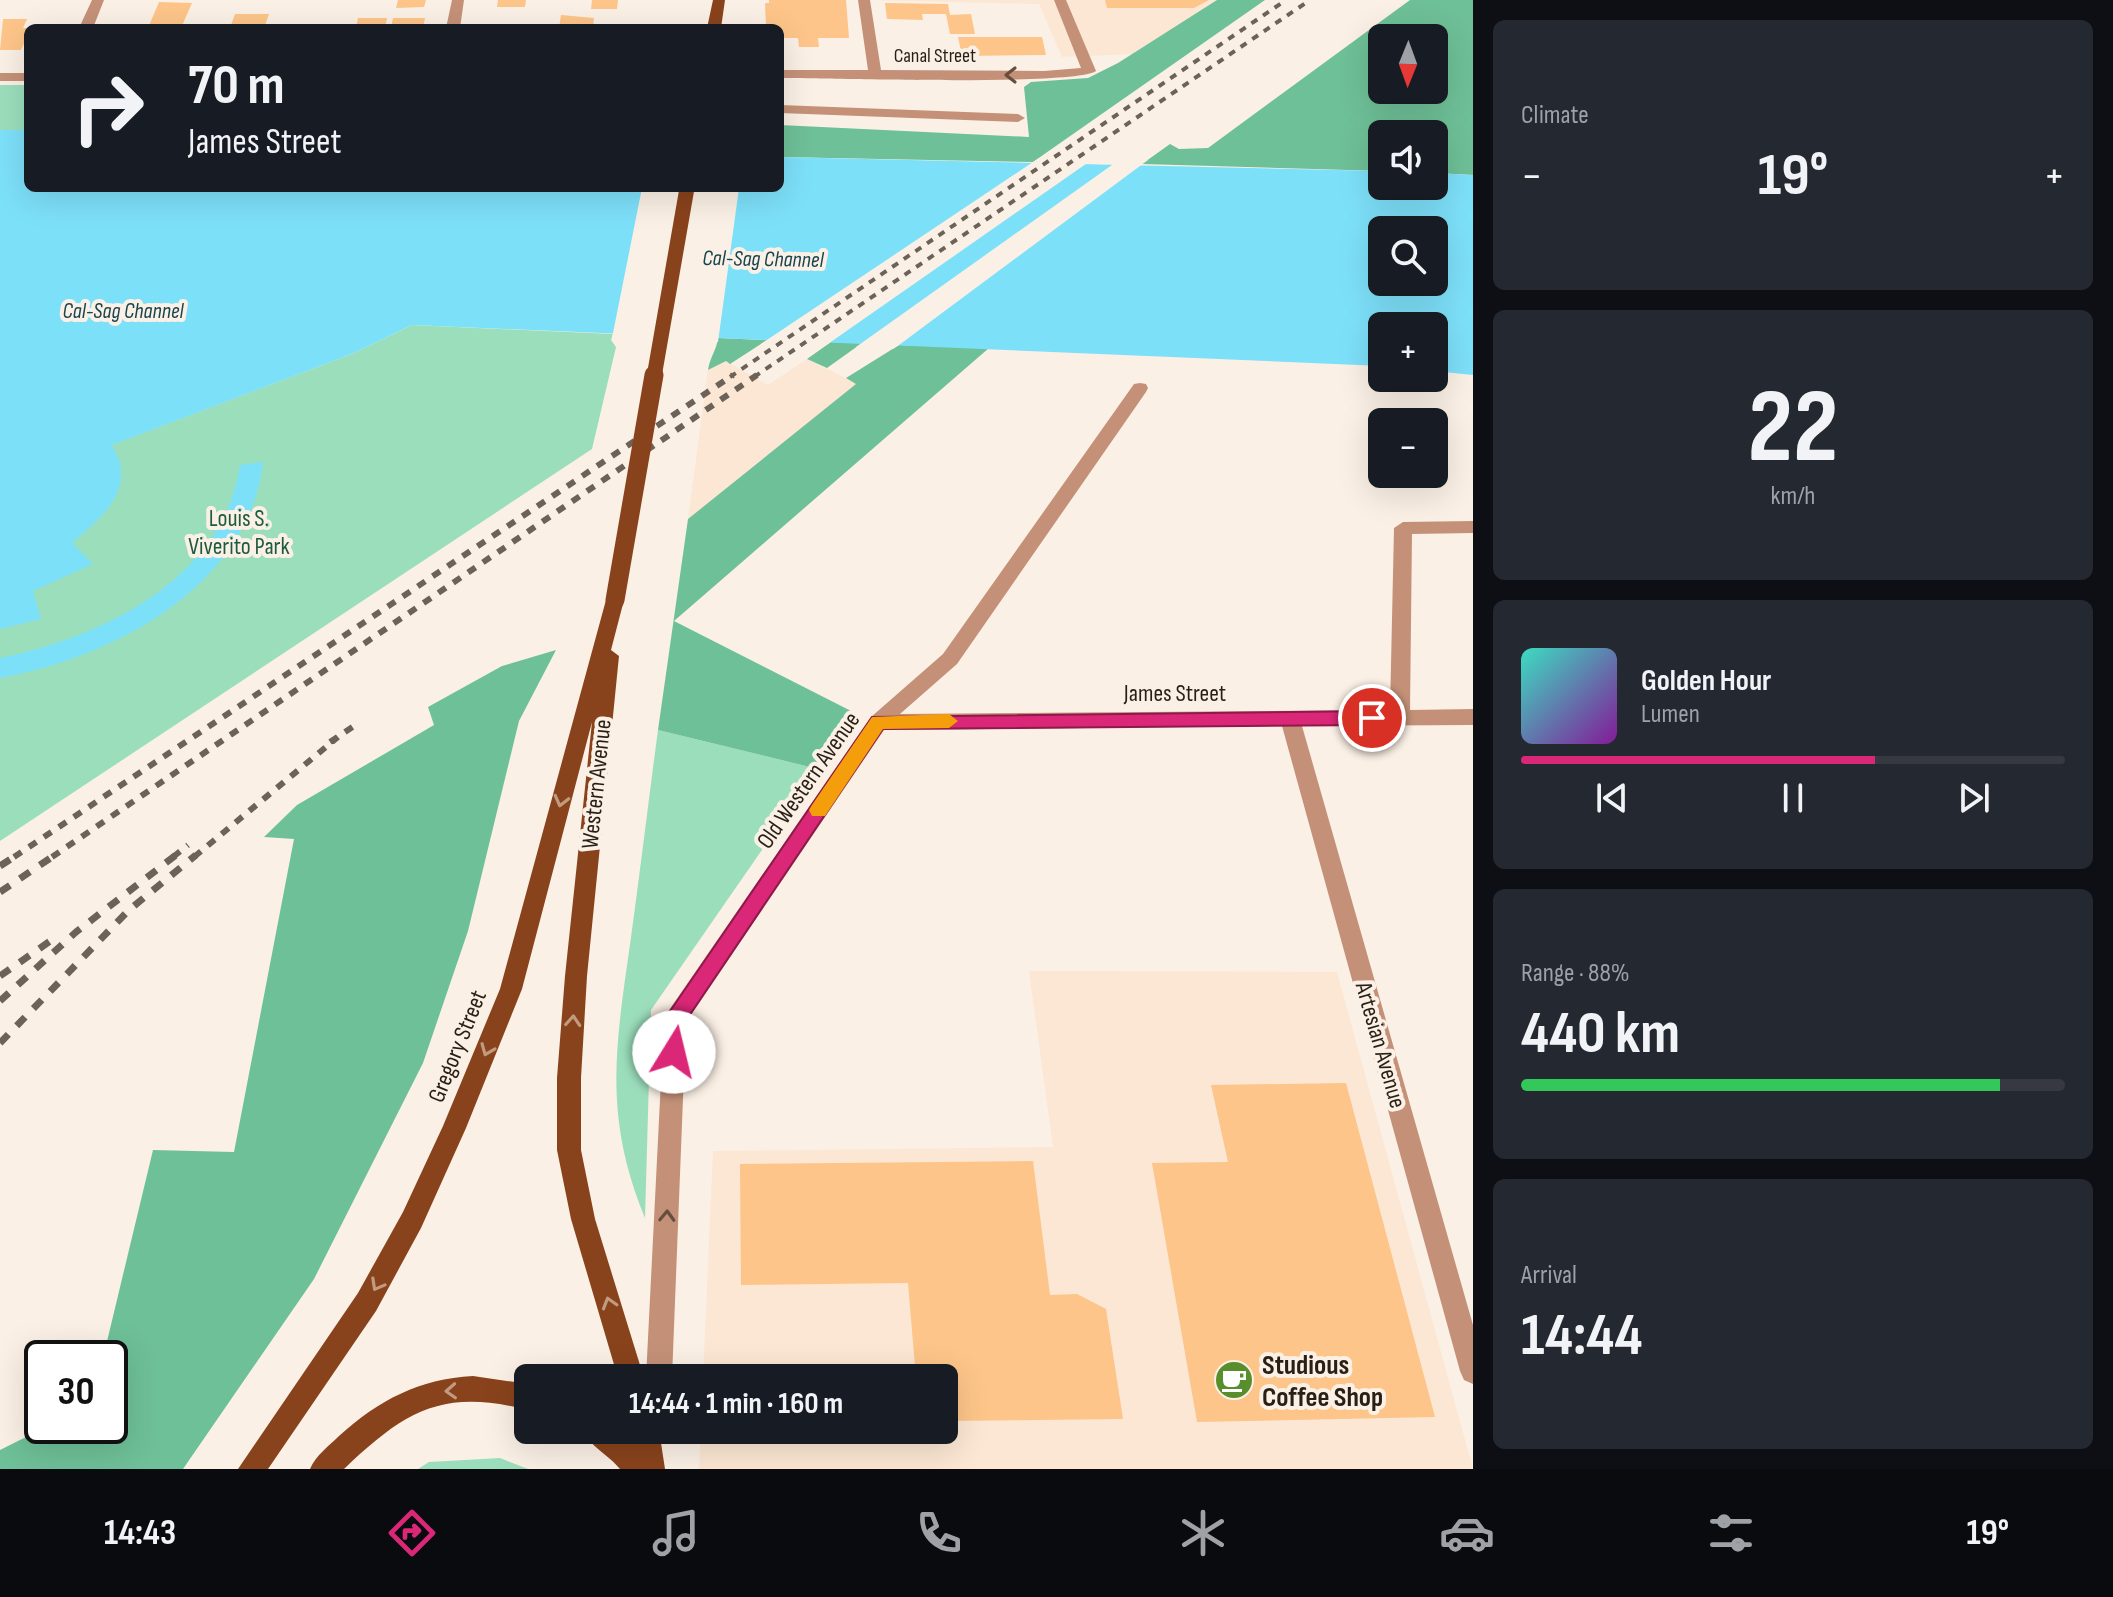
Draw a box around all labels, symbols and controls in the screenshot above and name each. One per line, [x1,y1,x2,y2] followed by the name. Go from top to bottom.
[1368,24,1448,104] north arrow
[1368,24,1448,488] map controls
[894,44,976,68] street label: Canal Street
[188,53,285,120] text: 70 m
[56,56,160,160] icon: right
[1004,66,1017,84] one-way arrow
[1521,100,1589,131] text: Climate
[1368,120,1448,200] button: sound
[188,121,341,164] text: James Street
[1758,140,1828,212] text: 19°
[1521,150,1543,203] text: −
[2043,150,2065,203] text: +
[1368,216,1448,296] button: search
[702,245,825,274] water label: Cal-Sag Channel
[62,298,185,325] water label: Cal-Sag Channel
[1368,312,1448,392] button: +
[1747,366,1839,491] text: 22
[1368,408,1448,488] button: −
[1771,481,1815,512] text: km/h
[188,504,290,561] park label: Louis S. Viverito Park
[1641,663,1771,699] text: Golden Hour
[1123,679,1226,708] street label: James Street
[1338,684,1406,752] pin
[1350,696,1394,740] icon: arrive
[1641,699,1700,730] text: Lumen
[751,706,866,854] street label: Old Western Avenue
[575,718,618,850] street label: Western Avenue
[1590,776,1634,820] icon: previous
[1771,776,1815,820] icon: pause
[1952,776,1996,820] icon: next
[553,793,570,807] one-way arrow
[1521,958,1630,989] text: Range · 88%
[1348,978,1412,1112] street label: Artesian Avenue
[422,986,493,1107] street label: Gregory Street
[1521,998,1680,1070] text: 440 km
[632,1010,716,1094] position arrow
[564,1014,581,1027] one-way arrow
[480,1042,496,1056] one-way arrow
[658,1209,675,1222] one-way arrow
[1521,1260,1577,1291] text: Arrival
[371,1277,386,1291] one-way arrow
[602,1297,618,1311] one-way arrow
[1521,1300,1642,1372] text: 14:44
[24,1340,128,1444] speed limit sign: 30
[1262,1349,1383,1414] place label: Studious Coffee Shop
[1213,1359,1255,1401] cafe icon: Studious Coffee Shop
[444,1382,457,1399] one-way arrow
[629,1386,843,1422] text: 14:44 · 1 min · 160 m
[384,1505,440,1561] icon: directions
[648,1505,704,1561] icon: music
[911,1505,967,1561] icon: phone
[1175,1505,1231,1561] icon: climate
[1439,1505,1495,1561] icon: car
[1703,1505,1759,1561] icon: filters
[104,1512,176,1555] text: 14:43
[1967,1512,2009,1555] text: 19°

